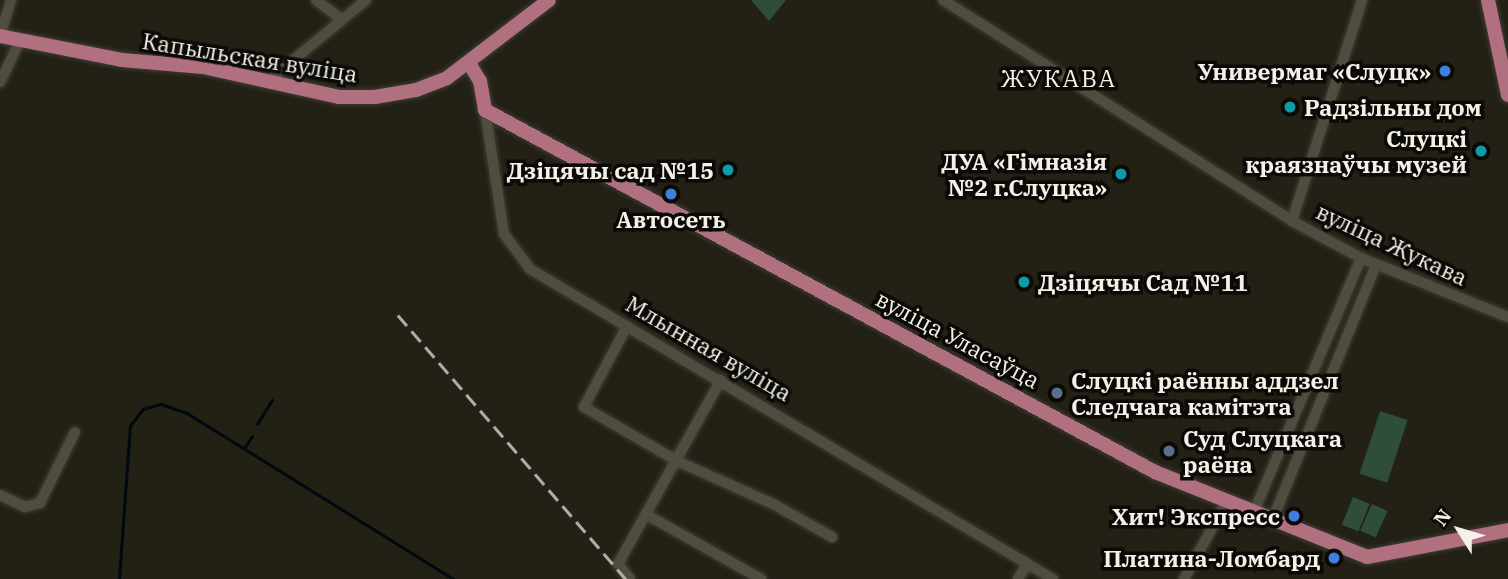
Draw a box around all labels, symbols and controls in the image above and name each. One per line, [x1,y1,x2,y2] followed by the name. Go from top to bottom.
[140,26,360,88] street label: Капыльская вуліца
[1198,57,1431,85] place label: Универмаг «Слуцк»
[1437,63,1453,79] marker: Универмаг «Слуцк»
[1002,65,1116,93] district label: ЖУКАВА
[1304,93,1482,121] place label: Радзільны дом
[1282,99,1298,115] marker: Радзільны дом
[1245,124,1467,178] place label: Слуцкі краязнаўчы музей
[1473,143,1489,159] marker: Слуцкі краязнаўчы музей
[941,147,1107,201] place label: ДУА «Гімназія №2 г.Слуцка»
[507,156,714,184] place label: Дзіцячы сад №15
[720,162,736,178] marker: Дзіцячы сад №15
[1113,166,1129,182] marker: ДУА «Гімназія №2 г.Слуцка»
[663,186,679,202] marker: Автосеть
[1312,197,1472,291] street label: вуліца Жукава
[616,205,726,233] place label: Автосеть
[1038,268,1248,296] place label: Дзіцячы Сад №11
[1016,274,1032,290] marker: Дзіцячы Сад №11
[871,284,1045,394] street label: вуліца Уласаўца
[621,289,797,407] street label: Млынная вуліца
[1071,366,1339,420] place label: Слуцкі раённы аддзел Следчага камітэта
[1049,385,1065,401] marker: Слуцкі раённы аддзел Следчага камітэта
[1183,424,1342,478] place label: Суд Слуцкага раёна
[1161,443,1177,459] marker: Суд Слуцкага раёна
[1424,495,1494,565] north arrow
[1112,502,1280,530] place label: Хит! Экспресс
[1428,504,1456,531] text: N
[1286,508,1302,524] marker: Хит! Экспресс
[1103,544,1320,572] place label: Платина-Ломбард
[1326,550,1342,566] marker: Платина-Ломбард

